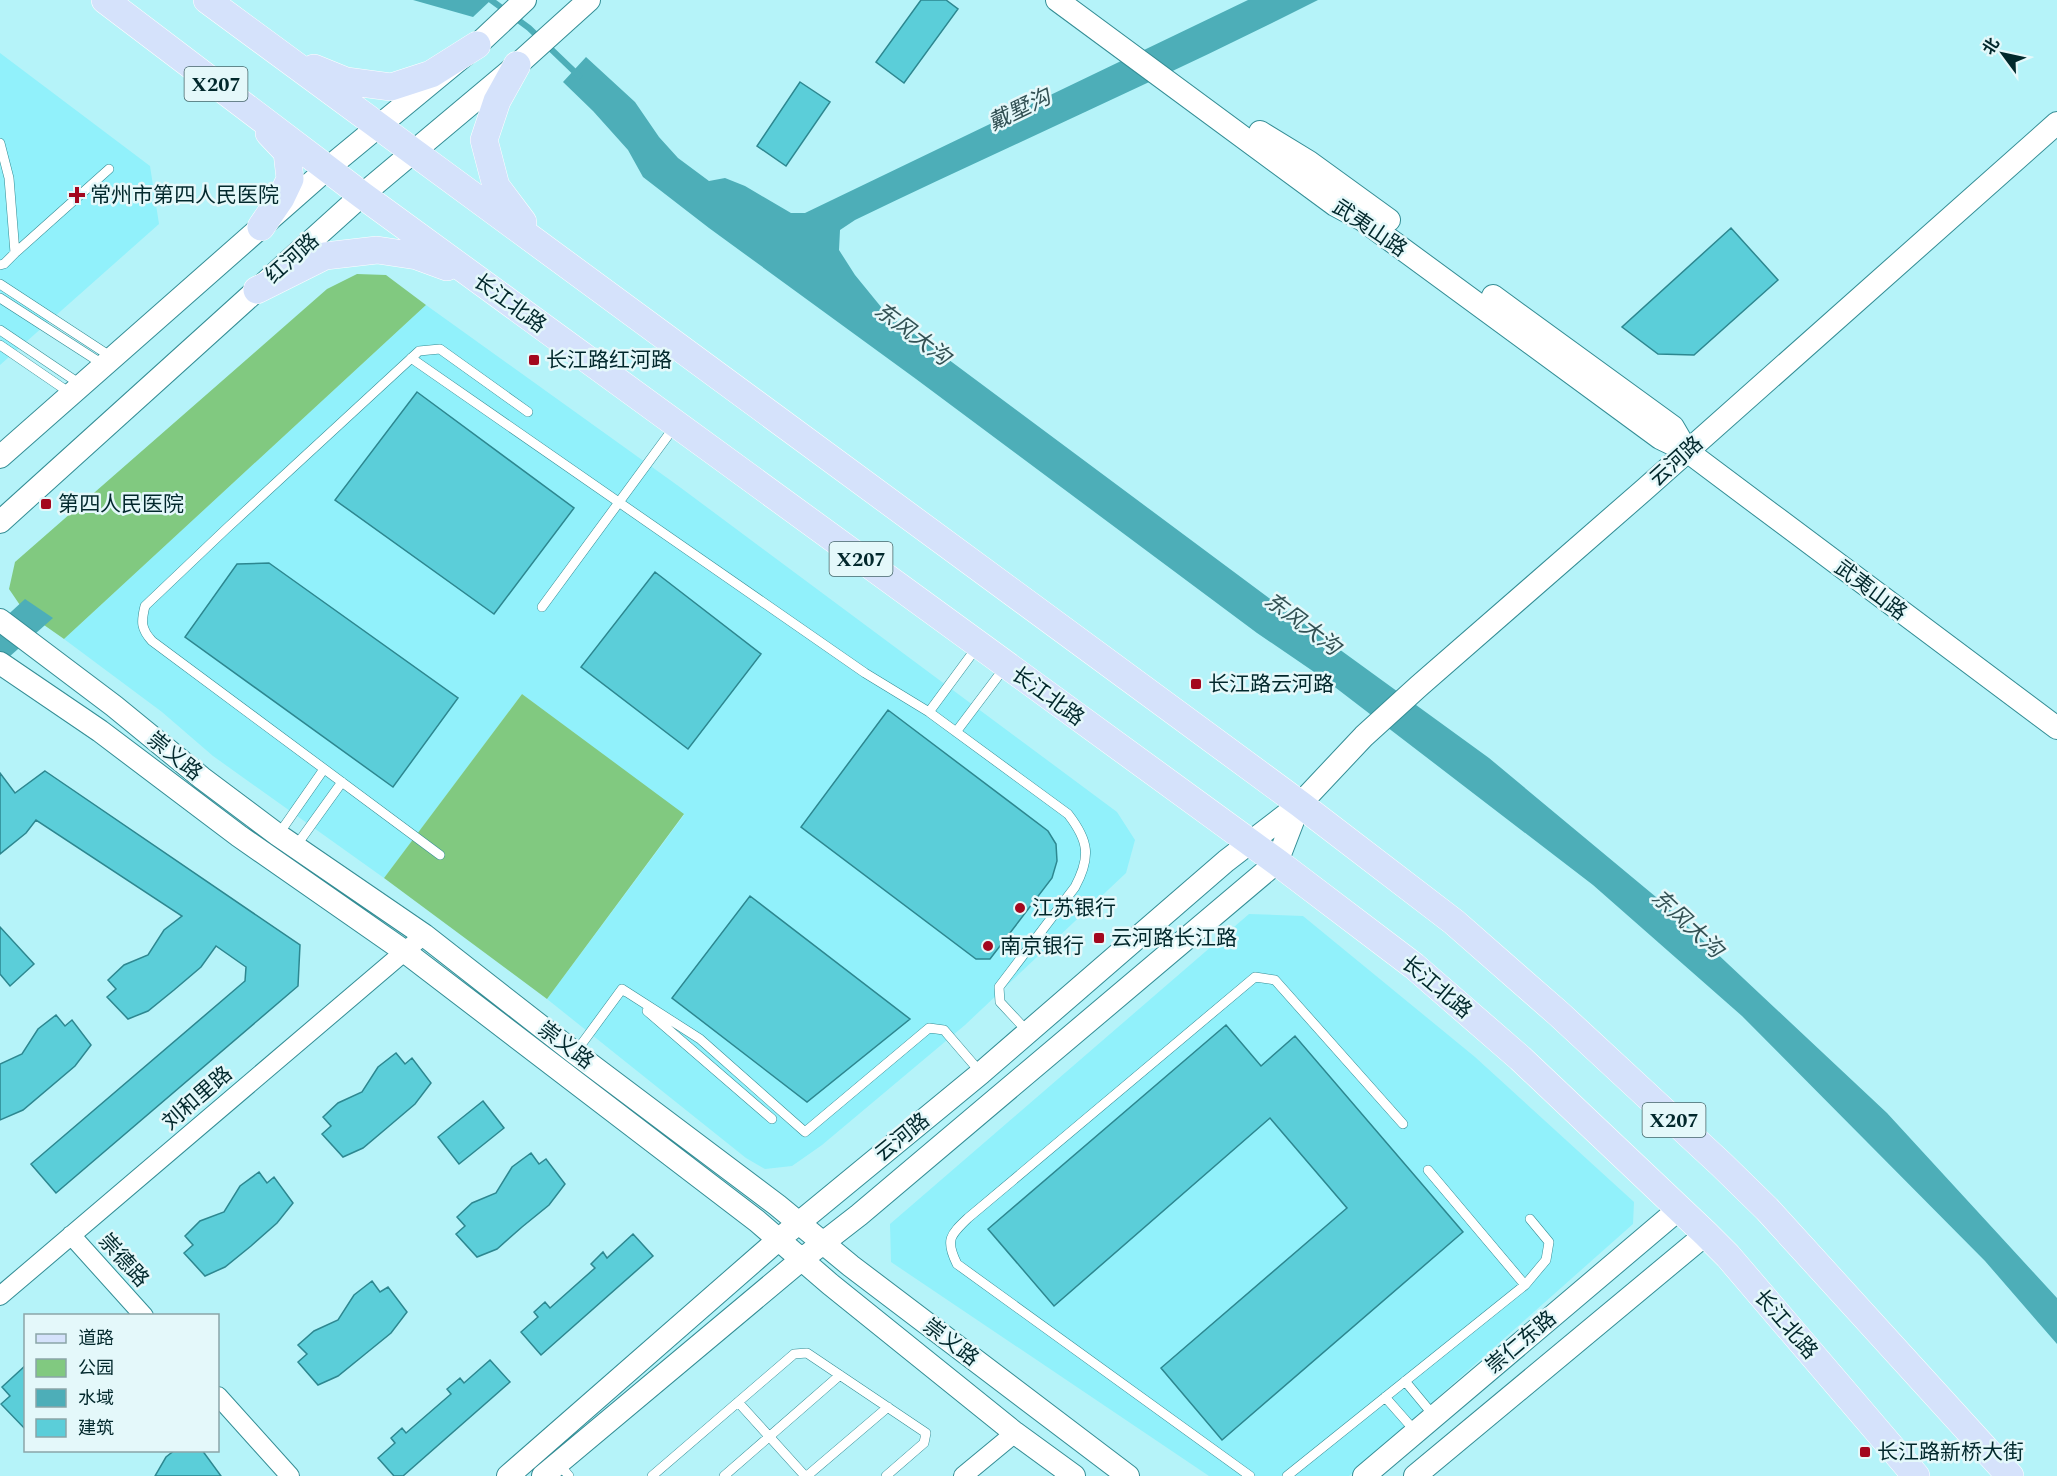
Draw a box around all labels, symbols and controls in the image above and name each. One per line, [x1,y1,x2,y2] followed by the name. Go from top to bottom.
[1973,24,2033,84] north arrow
[1977,33,2006,60] text: 北
[184,67,248,101] road number: X207
[983,80,1058,140] water label: 戴墅沟
[90,180,279,212] place label: 常州市第四人民医院
[68,186,86,204] marker: 常州市第四人民医院
[1326,192,1413,266] street label: 武夷山路
[259,226,327,292] street label: 红河路
[466,266,553,341] street label: 长江北路
[867,295,959,375] water label: 东风大沟
[546,345,672,377] place label: 长江路红河路
[527,353,541,367] marker: 长江路红河路
[1643,429,1711,495] street label: 云河路
[58,489,184,521] place label: 第四人民医院
[39,497,53,511] marker: 第四人民医院
[830,542,892,576] road number: X207
[1827,553,1914,629] street label: 武夷山路
[1257,585,1349,665] water label: 东风大沟
[1004,659,1091,734] street label: 长江北路
[1208,669,1334,701] place label: 长江路云河路
[1189,677,1203,691] marker: 长江路云河路
[140,725,209,789] street label: 崇义路
[1644,882,1732,968] water label: 东风大沟
[1032,893,1116,925] place label: 江苏银行
[1013,901,1027,915] marker: 江苏银行
[1111,923,1237,955] place label: 云河路长江路
[1000,931,1084,963] place label: 南京银行
[1092,931,1106,945] marker: 云河路长江路
[981,939,995,953] marker: 南京银行
[1394,949,1479,1027] street label: 长江北路
[531,1014,600,1078] street label: 崇义路
[155,1059,240,1138] street label: 刘和里路
[1642,1103,1706,1137] road number: X207
[868,1106,937,1170] street label: 云河路
[90,1227,156,1295] street label: 崇德路
[1746,1282,1825,1367] street label: 长江北路
[1479,1304,1564,1382] street label: 崇仁东路
[916,1311,985,1375] street label: 崇义路
[24,1314,219,1452] legend
[78,1325,114,1352] text: 道路
[78,1355,114,1382] text: 公园
[78,1385,114,1412] text: 水域
[78,1415,114,1442] text: 建筑
[1877,1437,2024,1469] place label: 长江路新桥大街
[1858,1445,1872,1459] marker: 长江路新桥大街

